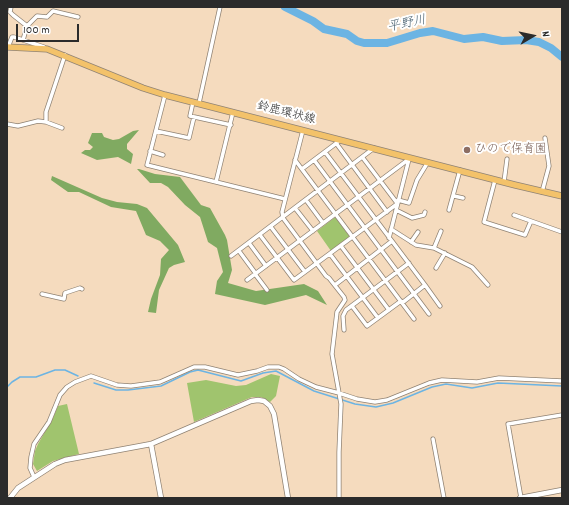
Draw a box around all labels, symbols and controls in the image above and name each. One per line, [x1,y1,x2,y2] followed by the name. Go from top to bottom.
[386,13,428,37] water label: 平野川
[18,16,81,42] scale bar
[513,16,553,56] north arrow
[23,22,50,39] text: 100 m
[537,30,553,38] text: N
[255,100,317,128] street label: 鈴鹿環状線
[475,143,547,157] place label: ひので保育園
[462,145,472,155] marker: ひので保育園

